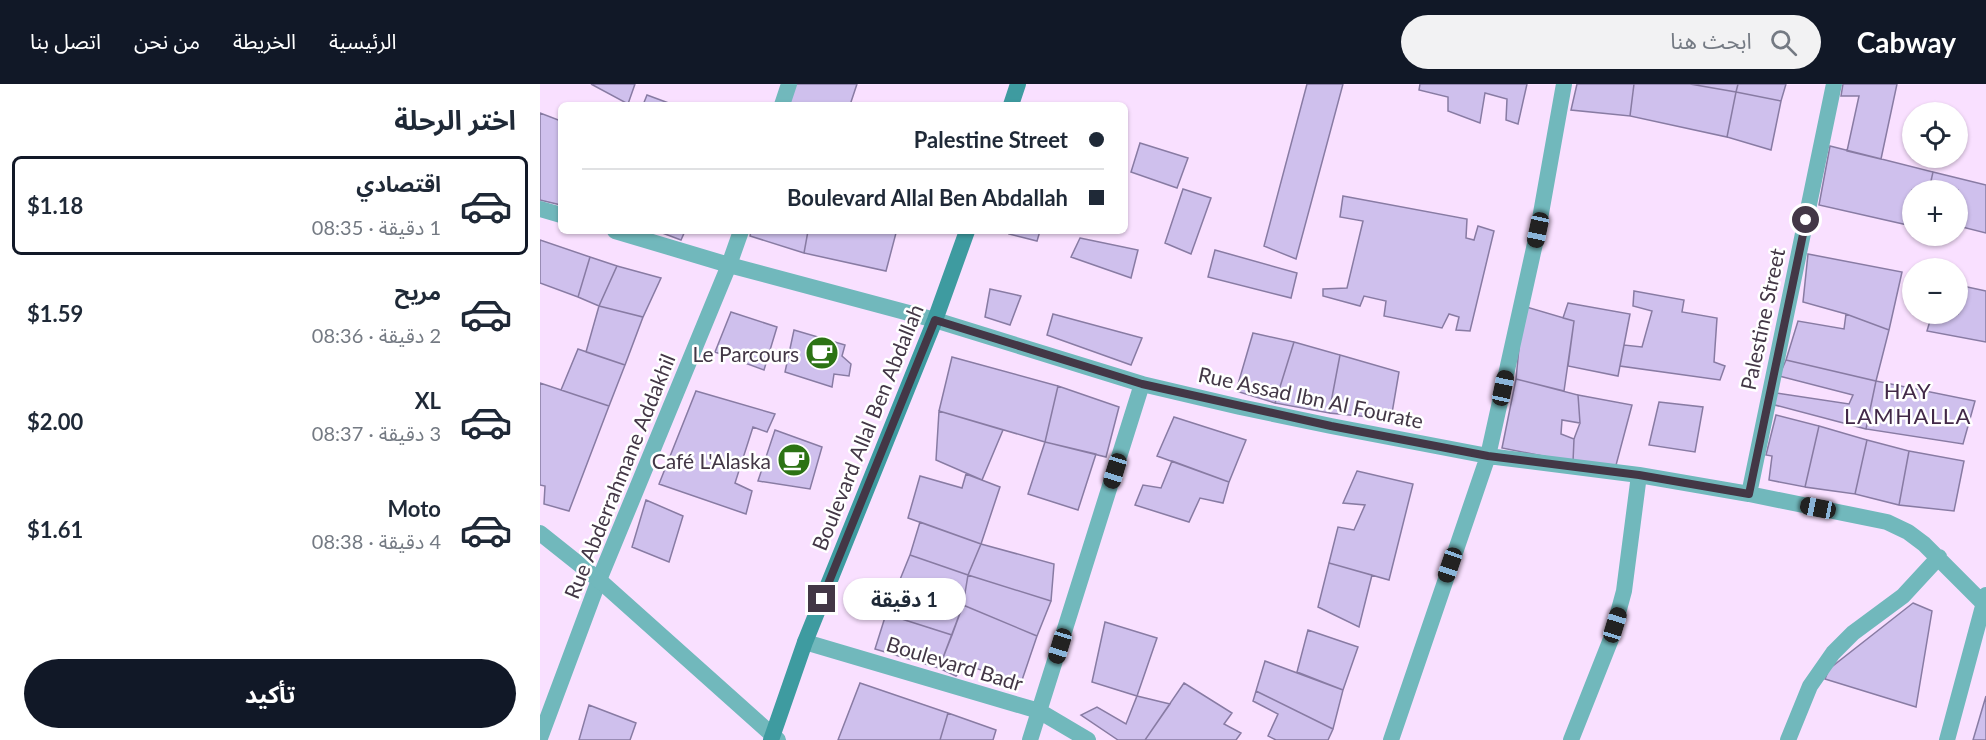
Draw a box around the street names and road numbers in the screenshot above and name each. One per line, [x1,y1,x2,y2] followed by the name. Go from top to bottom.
[1735,245,1789,392] street label: Palestine Street
[806,300,928,554] street label: Boulevard Allal Ben Abdallah
[558,350,680,602] street label: Rue Abderrahmane Addakhil
[1196,361,1426,433] street label: Rue Assad Ibn Al Fourate
[884,630,1027,696] street label: Boulevard Badr

